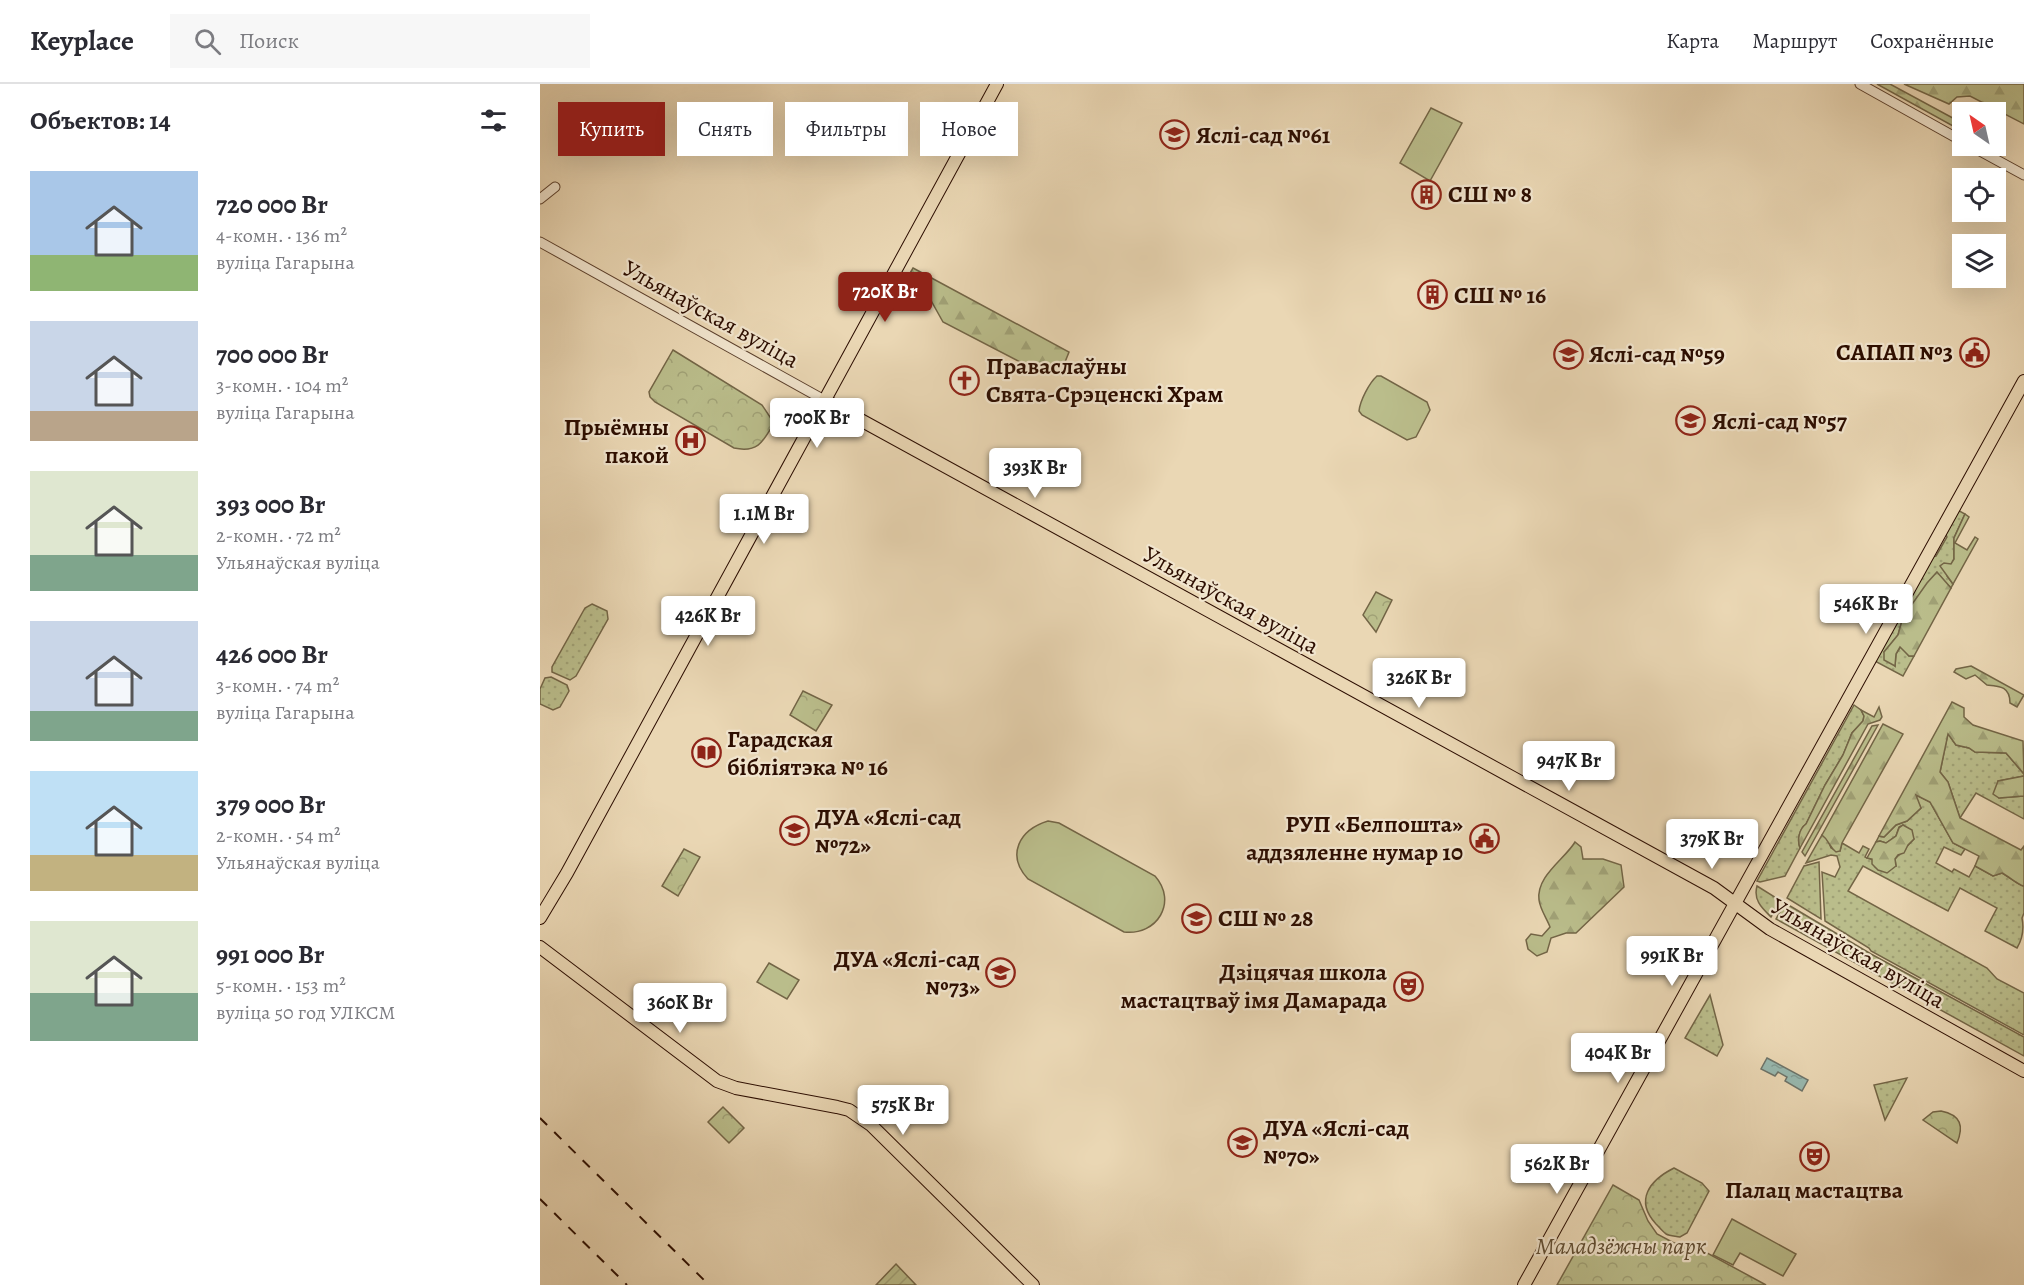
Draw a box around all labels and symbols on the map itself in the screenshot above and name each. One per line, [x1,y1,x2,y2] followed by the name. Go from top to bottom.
[1952,102,2006,156] north arrow
[1159,119,1191,151] school or university icon: Яслі-сад №61
[1196,119,1331,151] place label: Яслі-сад №61
[1411,178,1443,210] building icon: СШ № 8
[1448,178,1532,210] place label: СШ № 8
[617,252,805,376] street label: Ульянаўская вуліца
[830,272,940,323] pin: 720K Br
[1417,279,1449,311] building icon: СШ № 16
[1454,279,1546,311] place label: СШ № 16
[1836,336,1953,368] place label: САПАП №3
[1958,336,1990,368] public building icon: САПАП №3
[1552,338,1584,370] school or university icon: Яслі-сад №59
[1589,338,1725,370] place label: Яслі-сад №59
[986,350,1223,410] place label: Праваслаўны Свята-Срэценскі Храм
[949,364,981,396] church icon: Праваслаўны Свята-Срэценскі Храм
[762,398,872,449] pin: 700K Br
[1675,405,1707,437] school or university icon: Яслі-сад №57
[1712,405,1848,437] place label: Яслі-сад №57
[564,411,669,471] place label: Прыёмны пакой
[674,425,706,457] hospital icon: Прыёмны пакой
[980,448,1090,499] pin: 393K Br
[709,494,819,545] pin: 1.1M Br
[1137,538,1325,662] street label: Ульянаўская вуліца
[1811,584,1921,635] pin: 546K Br
[653,596,763,647] pin: 426K Br
[1364,658,1474,709] pin: 326K Br
[727,723,888,783] place label: Гарадская бібліятэка № 16
[690,737,722,769] library icon: Гарадская бібліятэка № 16
[1514,741,1624,792] pin: 947K Br
[815,801,961,861] place label: ДУА «Яслі-сад №72»
[1246,808,1463,868] place label: РУП «Белпошта» аддзяленне нумар 10
[778,815,810,847] school or university icon: ДУА «Яслі-сад №72»
[1657,819,1767,870] pin: 379K Br
[1468,822,1500,854] public building icon: РУП «Белпошта» аддзяленне нумар 10
[1765,890,1951,1016] street label: Ульянаўская вуліца
[1181,902,1213,934] school or university icon: СШ № 28
[1218,902,1314,934] place label: СШ № 28
[1617,936,1727,987] pin: 991K Br
[834,943,980,1003] place label: ДУА «Яслі-сад №73»
[1121,956,1388,1016] place label: Дзіцячая школа мастацтваў імя Дамарада
[985,957,1017,989] school or university icon: ДУА «Яслі-сад №73»
[1392,970,1424,1002] theatre icon: Дзіцячая школа мастацтваў імя Дамарада
[625,983,735,1034] pin: 360K Br
[1563,1033,1673,1084] pin: 404K Br
[848,1085,958,1136] pin: 575K Br
[1263,1112,1409,1172] place label: ДУА «Яслі-сад №70»
[1226,1126,1258,1158] school or university icon: ДУА «Яслі-сад №70»
[1798,1141,1830,1173] theatre icon: Палац мастацтва
[1502,1144,1612,1195] pin: 562K Br
[1725,1174,1904,1206] place label: Палац мастацтва
[1536,1230,1707,1262] park label: Маладзёжны парк

